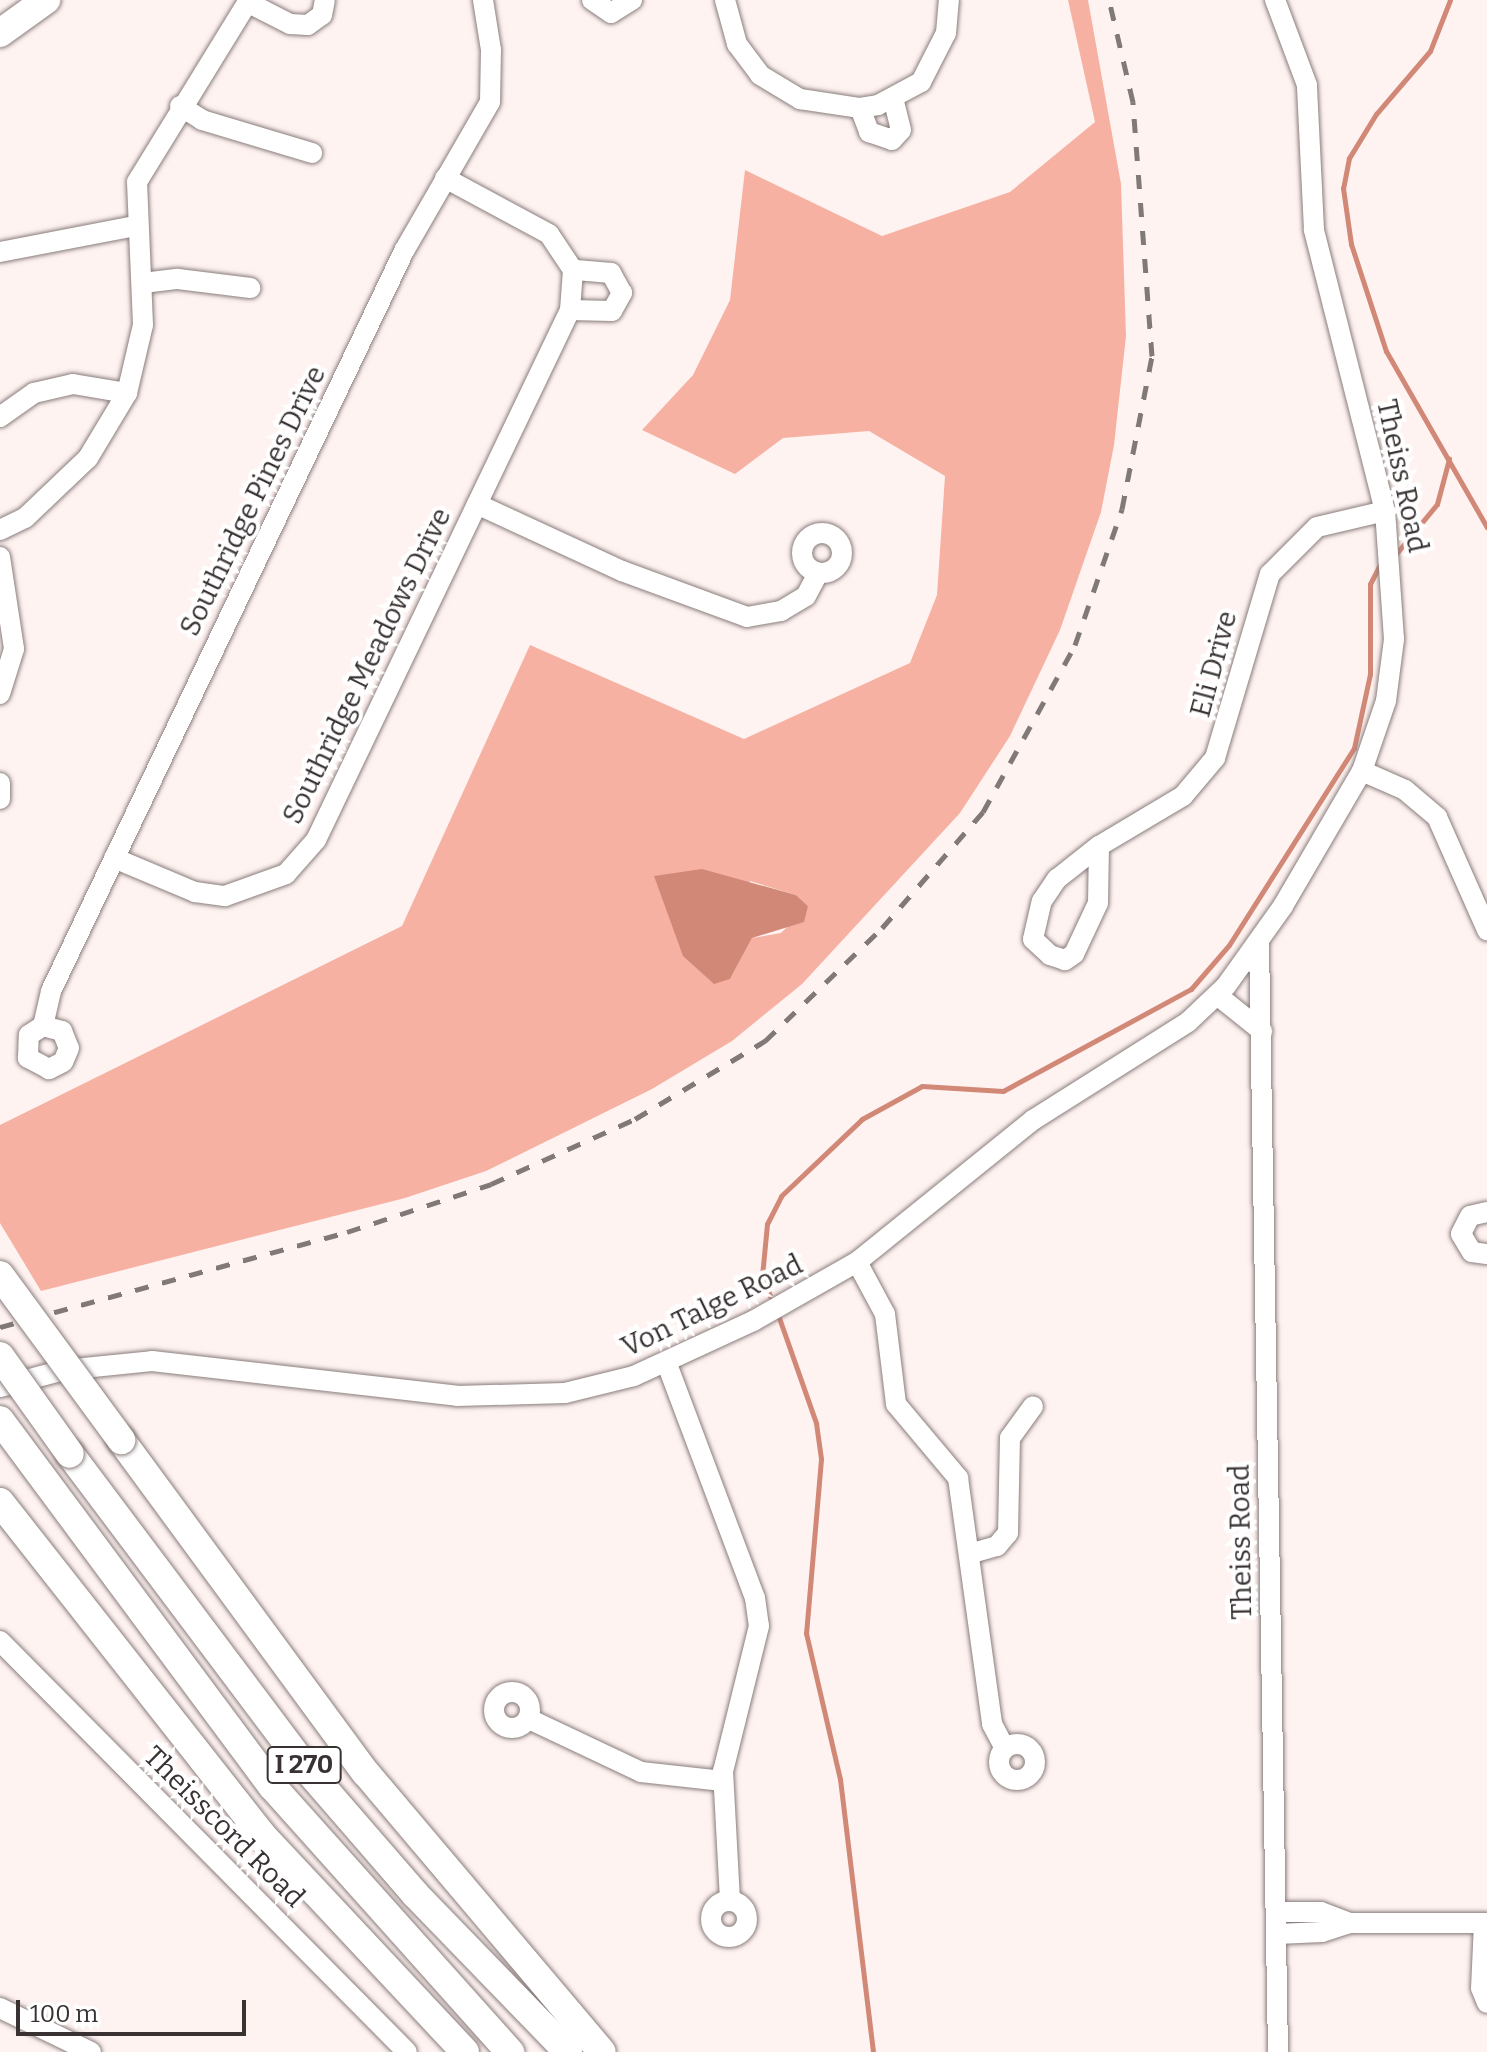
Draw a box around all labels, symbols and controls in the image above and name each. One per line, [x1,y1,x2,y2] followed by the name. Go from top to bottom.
[173,361,333,641] street label: Southridge Pines Drive
[1369,397,1435,555] street label: Theiss Road
[276,503,458,829] street label: Southridge Meadows Drive
[1184,607,1244,721] street label: Eli Drive
[616,1248,808,1364] street label: Von Talge Road
[1223,1464,1259,1620] street label: Theiss Road
[137,1740,311,1914] street label: Theisscord Road
[266,1743,342,1787] road number: I 270
[20,1984,250,2034] scale bar
[30,2000,98,2028] text: 100 m

